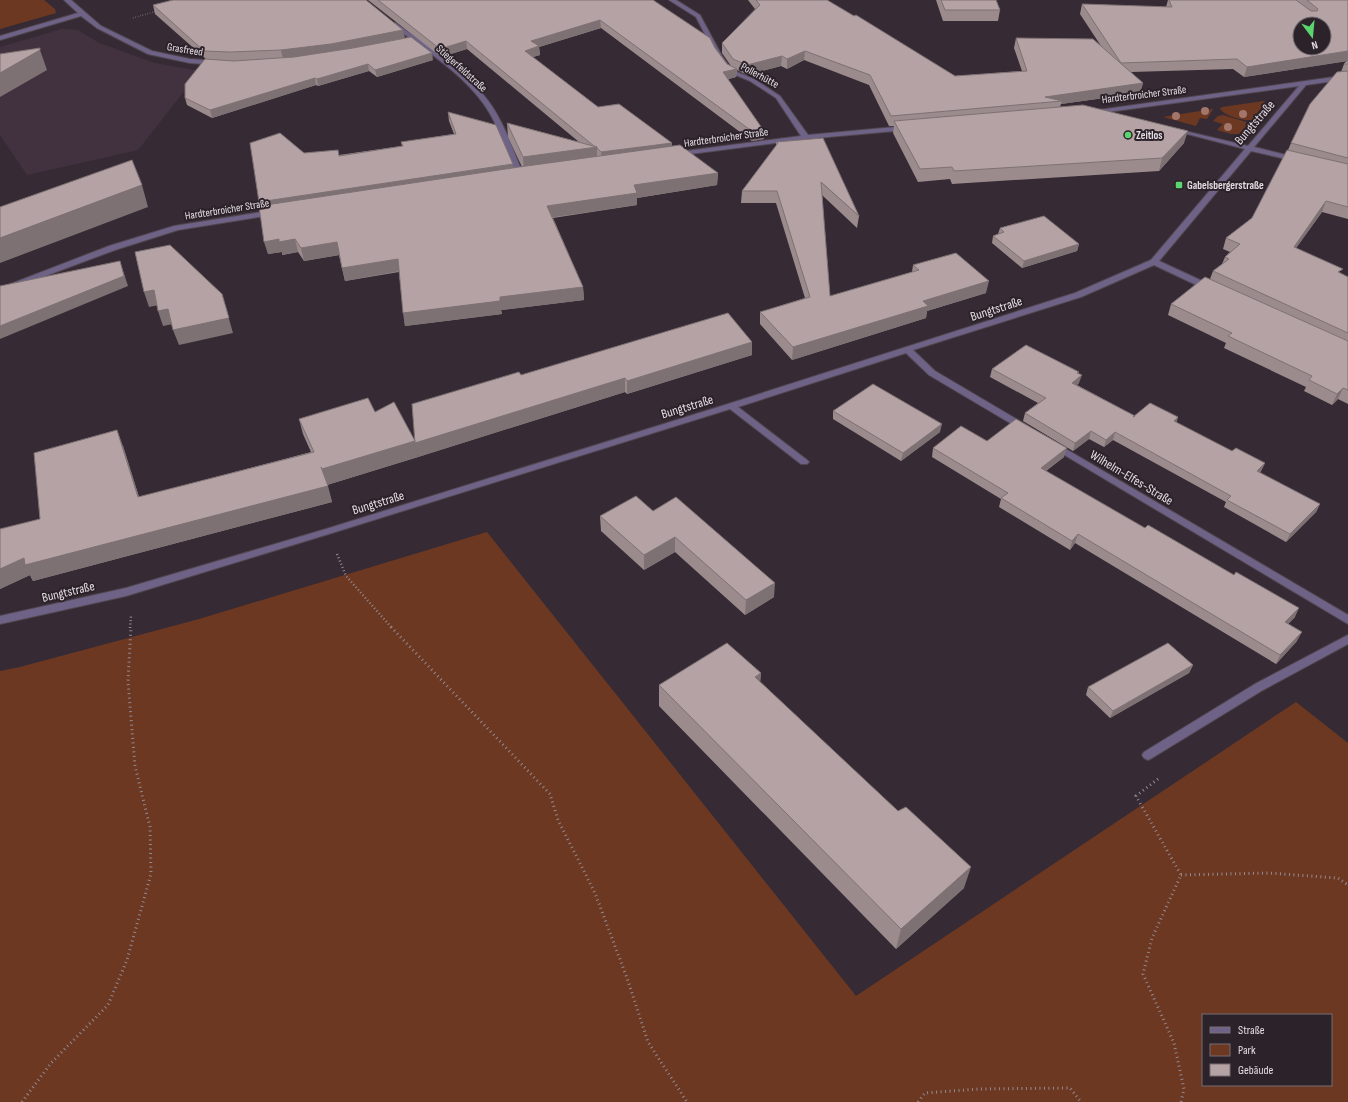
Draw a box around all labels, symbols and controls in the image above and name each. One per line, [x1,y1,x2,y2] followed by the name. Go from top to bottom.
[1292,16,1332,56] north arrow
[1310,38,1319,52] text: N
[166,40,204,59] street label: Grasfreed
[433,42,490,95] street label: Stiegerfeldstraße
[739,60,781,91] street label: Pollerhütte
[1101,83,1187,106] street label: Hardterbroicher Straße
[1231,97,1278,148] street label: Bungtstraße
[683,125,769,150] street label: Hardterbroicher Straße
[1136,129,1163,142] place label: Zeitlos
[1123,130,1133,140] marker: Zeitlos
[1187,179,1264,192] place label: Gabelsbergerstraße
[1174,180,1184,190] marker: Gabelsbergerstraße
[184,196,270,223] street label: Hardterbroicher Straße
[968,293,1024,325] street label: Bungtstraße
[659,391,715,422] street label: Bungtstraße
[1087,447,1176,509] street label: Wilhelm-Elfes-Straße
[350,487,406,518] street label: Bungtstraße
[40,578,96,606] street label: Bungtstraße
[1202,1014,1332,1086] legend
[1238,1023,1265,1038] text: Straße
[1238,1043,1256,1058] text: Park
[1238,1063,1273,1078] text: Gebäude

